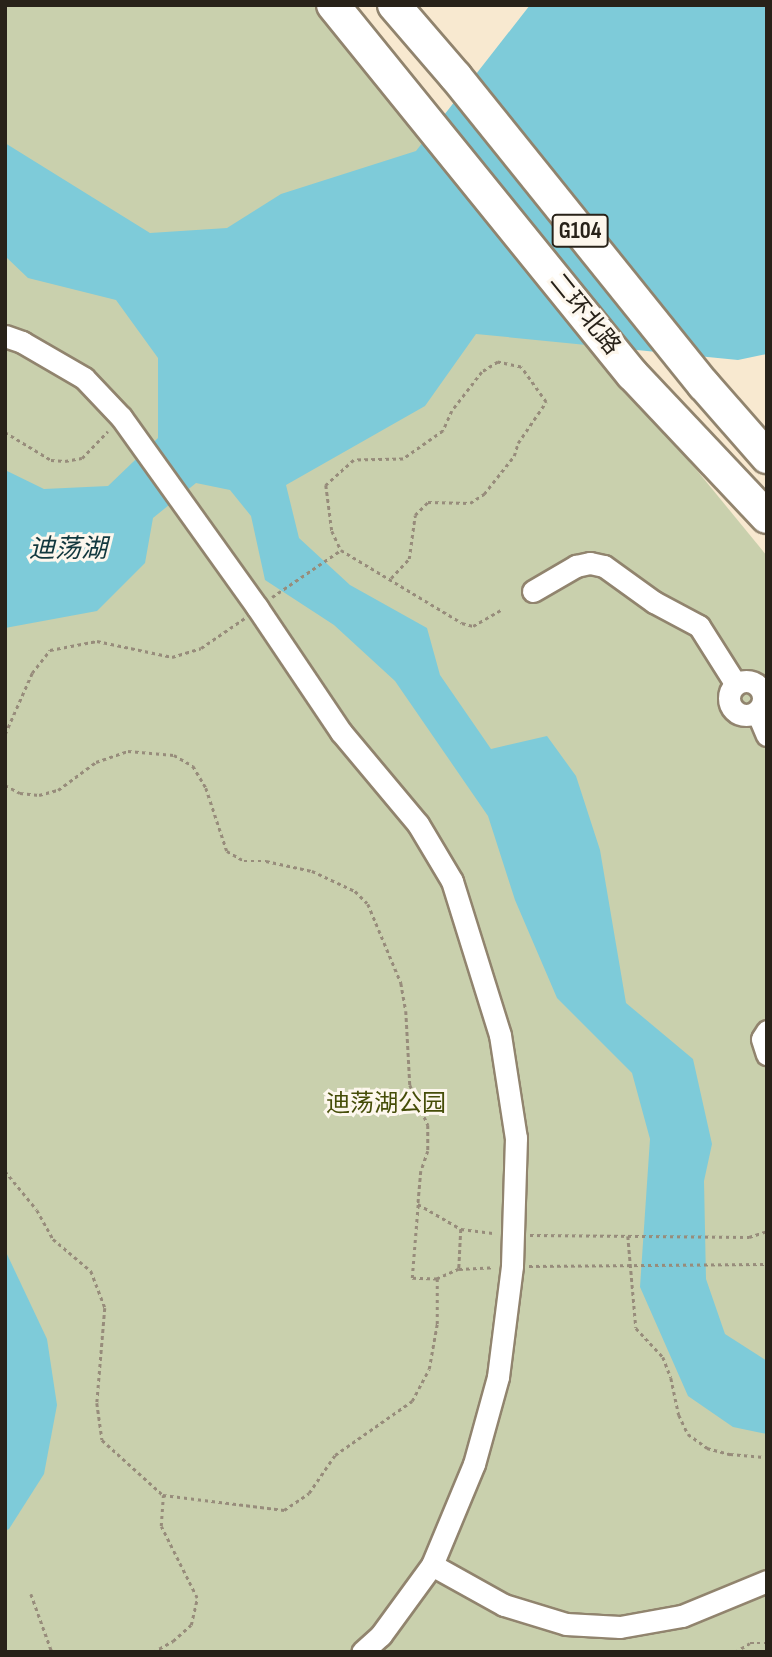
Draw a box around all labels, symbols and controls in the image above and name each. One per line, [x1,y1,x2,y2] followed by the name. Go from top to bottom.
[550,212,610,250] road number: G104
[544,268,626,360] street label: 二环北路
[29,534,107,566] water label: 迪荡湖
[326,1090,446,1118] park label: 迪荡湖公园

